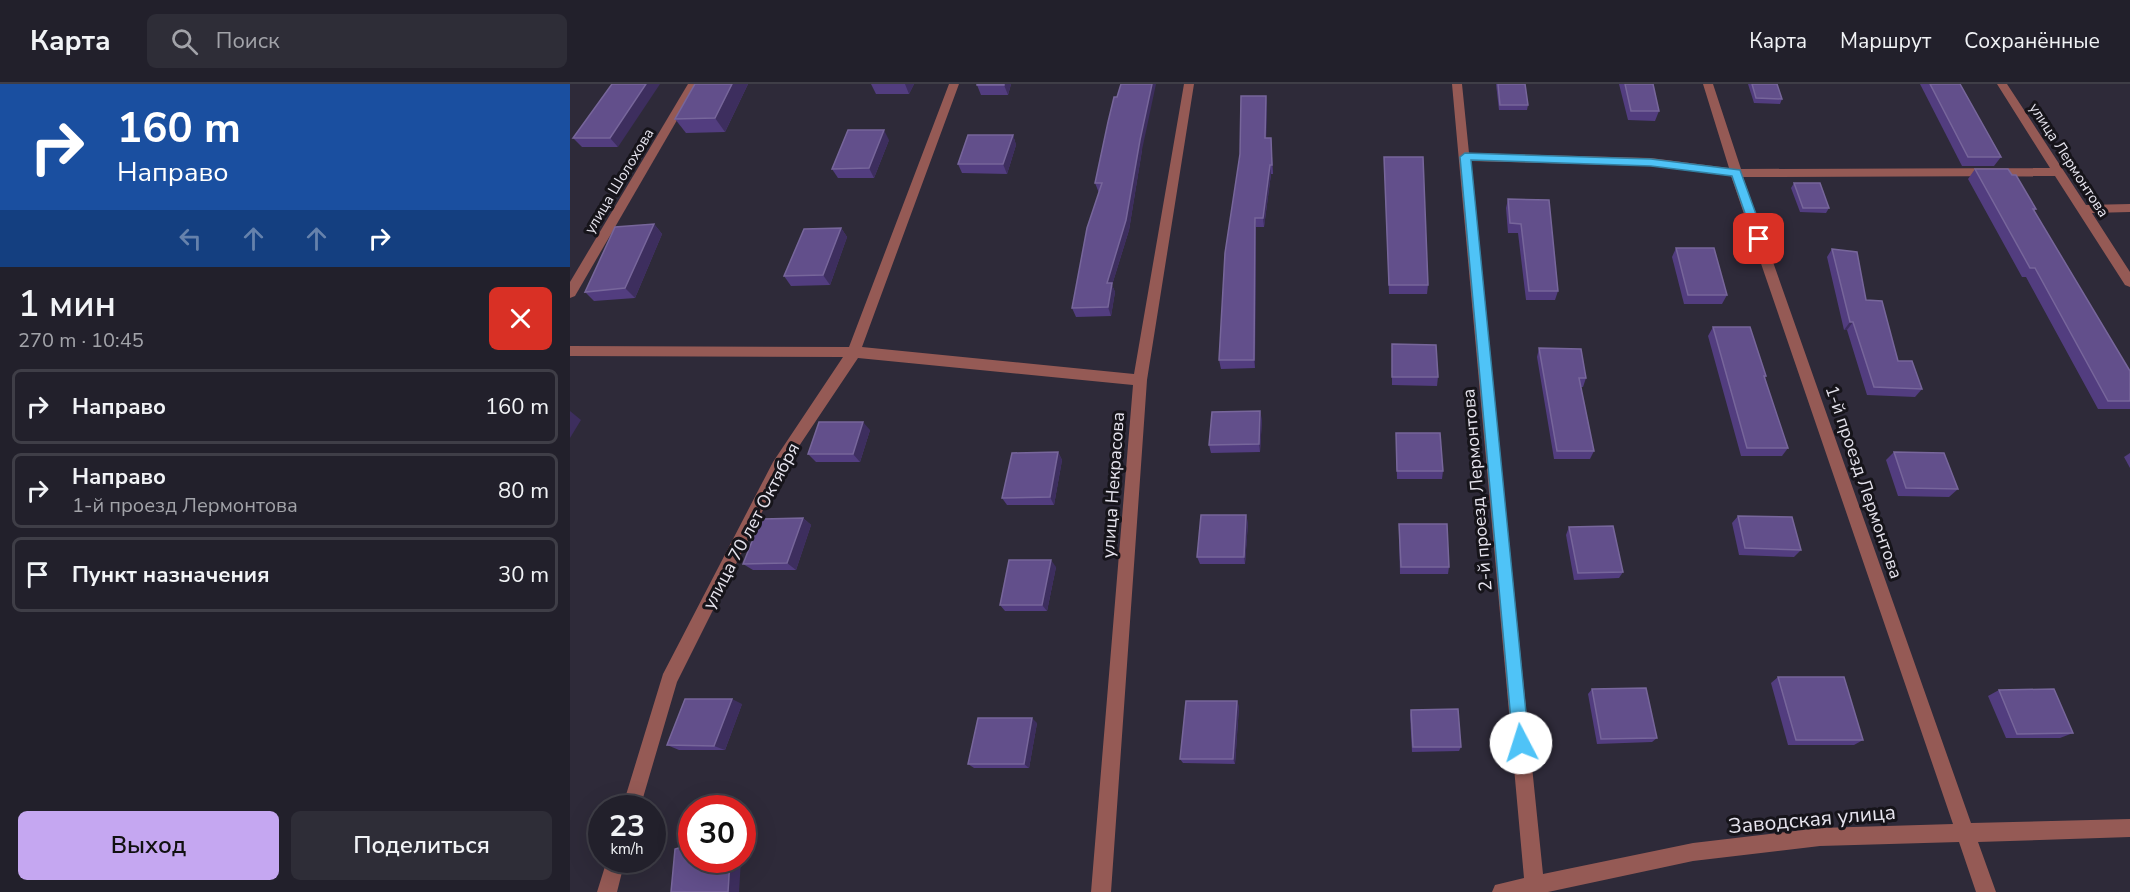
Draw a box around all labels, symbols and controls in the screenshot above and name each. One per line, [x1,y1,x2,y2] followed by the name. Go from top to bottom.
[147,14,567,68] search box
[30,22,111,60] text: Карта
[168,25,201,58] icon: search
[216,26,280,56] text: Поиск
[1749,27,1807,55] text: Карта
[1840,27,1931,55] text: Маршрут
[1964,27,2100,55] text: Сохранённые
[2025,99,2113,221] street label: улица Лермонтова
[117,100,241,157] text: 160 m
[18,108,96,186] icon: right
[580,125,658,237] street label: улица Шолохова
[117,154,228,191] text: Направо
[1733,213,1784,264] pin
[174,222,207,255] icon: left
[237,222,270,255] icon: ahead
[300,222,333,255] icon: ahead
[363,222,396,255] icon: right
[1742,222,1775,255] icon: arrive
[18,280,116,329] text: 1 мин
[489,287,552,350] button: close
[18,327,144,354] text: 270 m · 10:45
[1820,382,1908,582] street label: 1-й проезд Лермонтова
[1456,388,1498,592] street label: 2-й проезд Лермонтова
[21,390,54,423] icon: right
[72,392,166,422] text: Направо
[485,392,549,422] text: 160 m
[1096,411,1130,559] street label: улица Некрасова
[697,439,805,613] street label: улица 70 лет Октября
[72,462,166,492] text: Направо
[21,474,54,507] icon: right
[498,476,549,506] text: 80 m
[72,492,298,519] text: 1-й проезд Лермонтова
[21,558,54,591] icon: arrive
[72,560,270,590] text: Пункт назначения
[498,560,549,590] text: 30 m
[1489,711,1553,775] position arrow
[678,795,756,873] speed limit sign: 30
[1727,798,1897,840] street label: Заводская улица
[609,806,645,847] text: 23
[18,811,279,880] button: Выход
[291,811,552,880] button: Поделиться
[610,839,644,859] text: km/h

